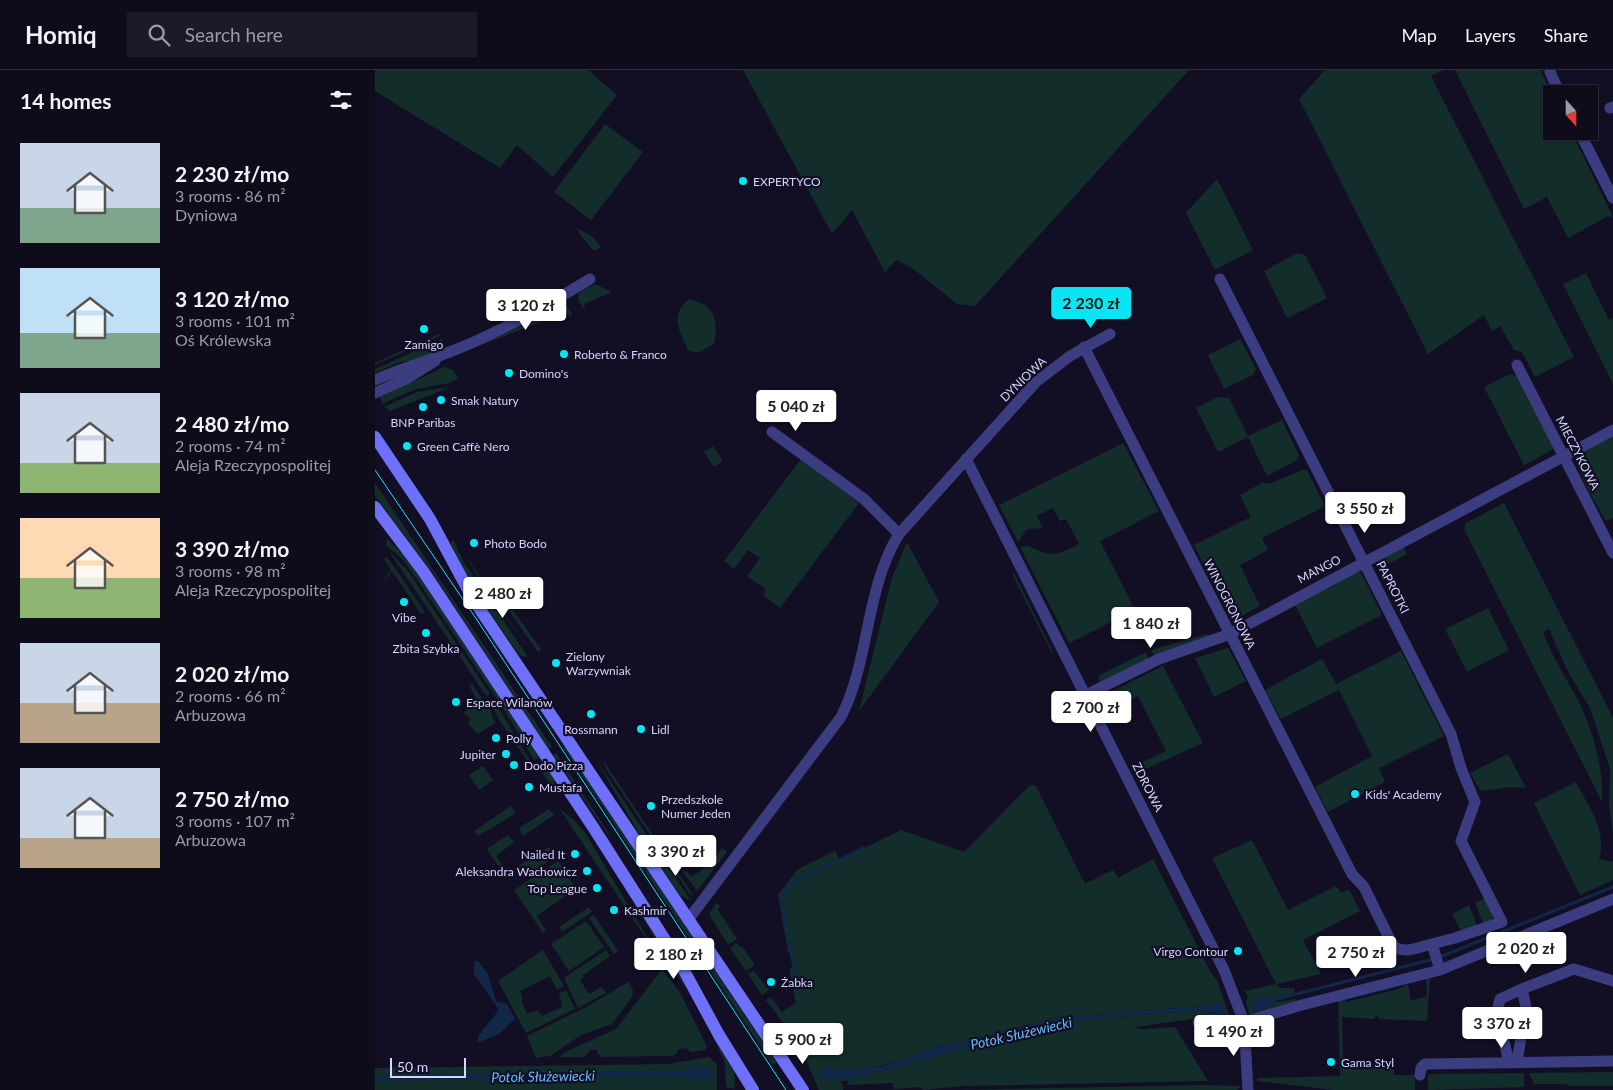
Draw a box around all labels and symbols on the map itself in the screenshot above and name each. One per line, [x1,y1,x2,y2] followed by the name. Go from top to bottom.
[1543,85,1597,140] north arrow
[753,174,821,189] place label: EXPERTYCO
[737,175,749,187] marker: EXPERTYCO
[1039,286,1143,329] pin: 2 230 zł
[474,288,578,331] pin: 3 120 zł
[418,323,430,335] marker: Zamigo
[405,337,444,352] place label: Zamigo
[574,347,667,362] place label: Roberto & Franco
[558,348,570,360] marker: Roberto & Franco
[997,353,1050,405] street label: DYNIOWA
[519,366,568,381] place label: Domino's
[503,367,515,379] marker: Domino's
[744,390,848,432] pin: 5 040 zł
[451,393,520,408] place label: Smak Natury
[435,394,447,406] marker: Smak Natury
[417,401,429,413] marker: BNP Paribas
[1553,414,1603,493] street label: MIECZYKOWA
[391,415,455,430] place label: BNP Paribas
[417,439,510,454] place label: Green Caffè Nero
[401,440,413,452] marker: Green Caffè Nero
[1313,492,1417,534] pin: 3 550 zł
[484,536,547,551] place label: Photo Bodo
[468,537,480,549] marker: Photo Bodo
[1295,552,1344,586] street label: MANGO
[1201,556,1260,652] street label: WINOGRONOWA
[1373,558,1413,616] street label: PAPROTKI
[451,576,555,619] pin: 2 480 zł
[398,596,410,608] marker: Vibe
[1099,606,1203,649] pin: 1 840 zł
[392,610,416,625] place label: Vibe
[420,627,432,639] marker: Zbita Szybka
[393,641,459,656] place label: Zbita Szybka
[566,649,632,678] place label: Zielony Warzywniak
[550,657,562,669] marker: Zielony Warzywniak
[1039,690,1143,733] pin: 2 700 zł
[466,695,553,710] place label: Espace Wilanów
[450,696,462,708] marker: Espace Wilanów
[585,708,597,720] marker: Rossmann
[564,722,618,737] place label: Rossmann
[651,722,670,737] place label: Lidl
[635,723,647,735] marker: Lidl
[506,731,532,746] place label: Polly
[490,732,502,744] marker: Polly
[460,747,497,762] place label: Jupiter
[500,748,512,760] marker: Jupiter
[524,758,583,773] place label: Dodo Pizza
[508,759,520,771] marker: Dodo Pizza
[1129,760,1167,815] street label: ZDROWA
[539,780,582,795] place label: Mustafa
[523,781,535,793] marker: Mustafa
[1365,787,1442,802] place label: Kids' Academy
[1349,788,1361,800] marker: Kids' Academy
[661,792,731,821] place label: Przedszkole Numer Jeden
[645,800,657,812] marker: Przedszkole Numer Jeden
[624,834,728,877] pin: 3 390 zł
[521,847,566,862] place label: Nailed It
[569,848,581,860] marker: Nailed It
[456,864,578,879] place label: Aleksandra Wachowicz
[581,865,593,877] marker: Aleksandra Wachowicz
[527,881,587,896] place label: Top League
[591,882,603,894] marker: Top League
[624,903,668,918] place label: Kashmir
[608,904,620,916] marker: Kashmir
[1474,932,1578,974] pin: 2 020 zł
[1304,936,1408,978] pin: 2 750 zł
[622,938,726,980] pin: 2 180 zł
[1153,944,1229,959] place label: Virgo Contour
[1232,945,1244,957] marker: Virgo Contour
[781,975,813,990] place label: Żabka
[765,976,777,988] marker: Żabka
[1450,1006,1554,1049] pin: 3 370 zł
[968,1013,1074,1053] water label: Potok Służewiecki
[1182,1014,1286,1057] pin: 1 490 zł
[751,1022,855,1065] pin: 5 900 zł
[390,1055,466,1078] scale bar
[1341,1055,1394,1070] place label: Gama Styl
[1325,1056,1337,1068] marker: Gama Styl
[491,1067,596,1085] water label: Potok Służewiecki

